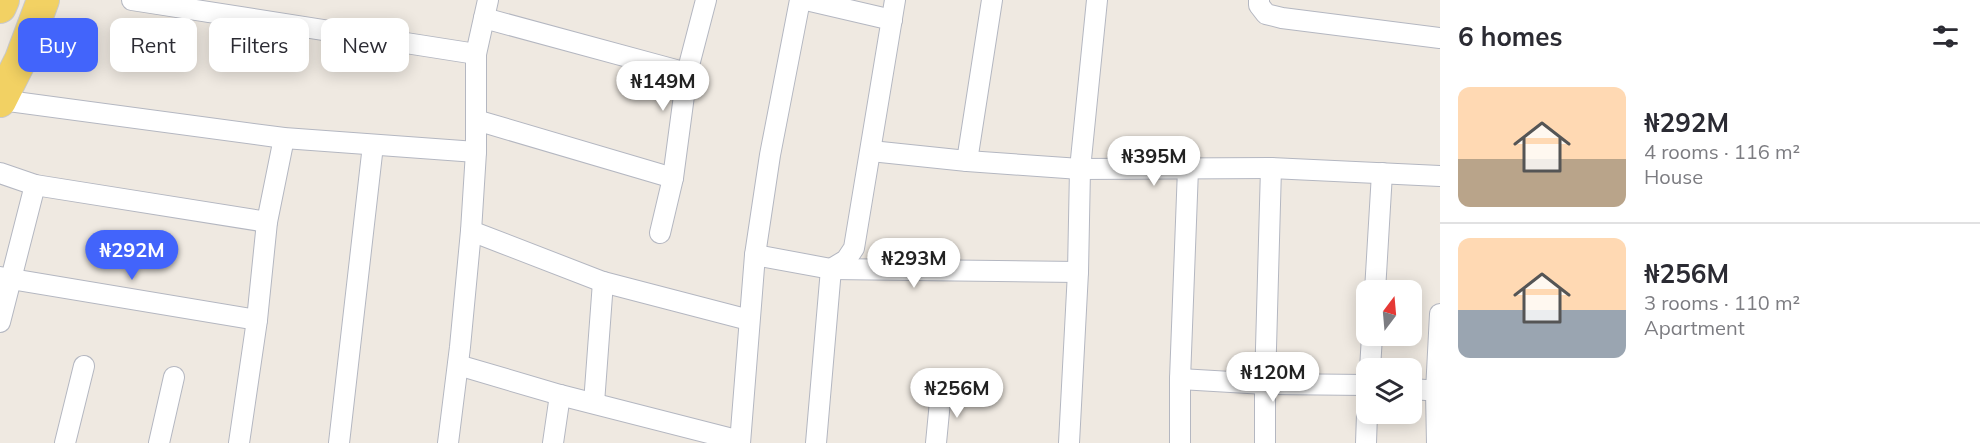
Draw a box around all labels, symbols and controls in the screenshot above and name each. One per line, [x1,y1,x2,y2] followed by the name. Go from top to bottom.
[18,18,98,72] chip: Buy
[110,18,197,72] chip: Rent
[209,18,309,72] chip: Filters
[321,18,409,72] chip: New
[1458,20,1562,53] text: 6 homes
[1929,20,1962,53] icon: filters
[621,61,705,112] pin: ₦149M
[630,68,696,93] text: ₦149M
[1644,106,1729,139] text: ₦292M
[1506,111,1578,183] icon: home
[1112,136,1196,187] pin: ₦395M
[1644,139,1800,164] text: 4 rooms · 116 m²
[1121,143,1187,168] text: ₦395M
[1644,164,1703,189] text: House
[90,230,174,281] pin: ₦292M
[99,237,165,262] text: ₦292M
[872,238,956,289] pin: ₦293M
[881,245,947,270] text: ₦293M
[1644,257,1729,290] text: ₦256M
[1506,262,1578,334] icon: home
[1356,280,1422,346] north arrow
[1356,280,1422,424] map controls
[1644,290,1800,315] text: 3 rooms · 110 m²
[1644,315,1745,340] text: Apartment
[1231,352,1315,403] pin: ₦120M
[1356,358,1422,424] button: layers
[1240,359,1306,384] text: ₦120M
[915,368,999,419] pin: ₦256M
[924,375,990,400] text: ₦256M

